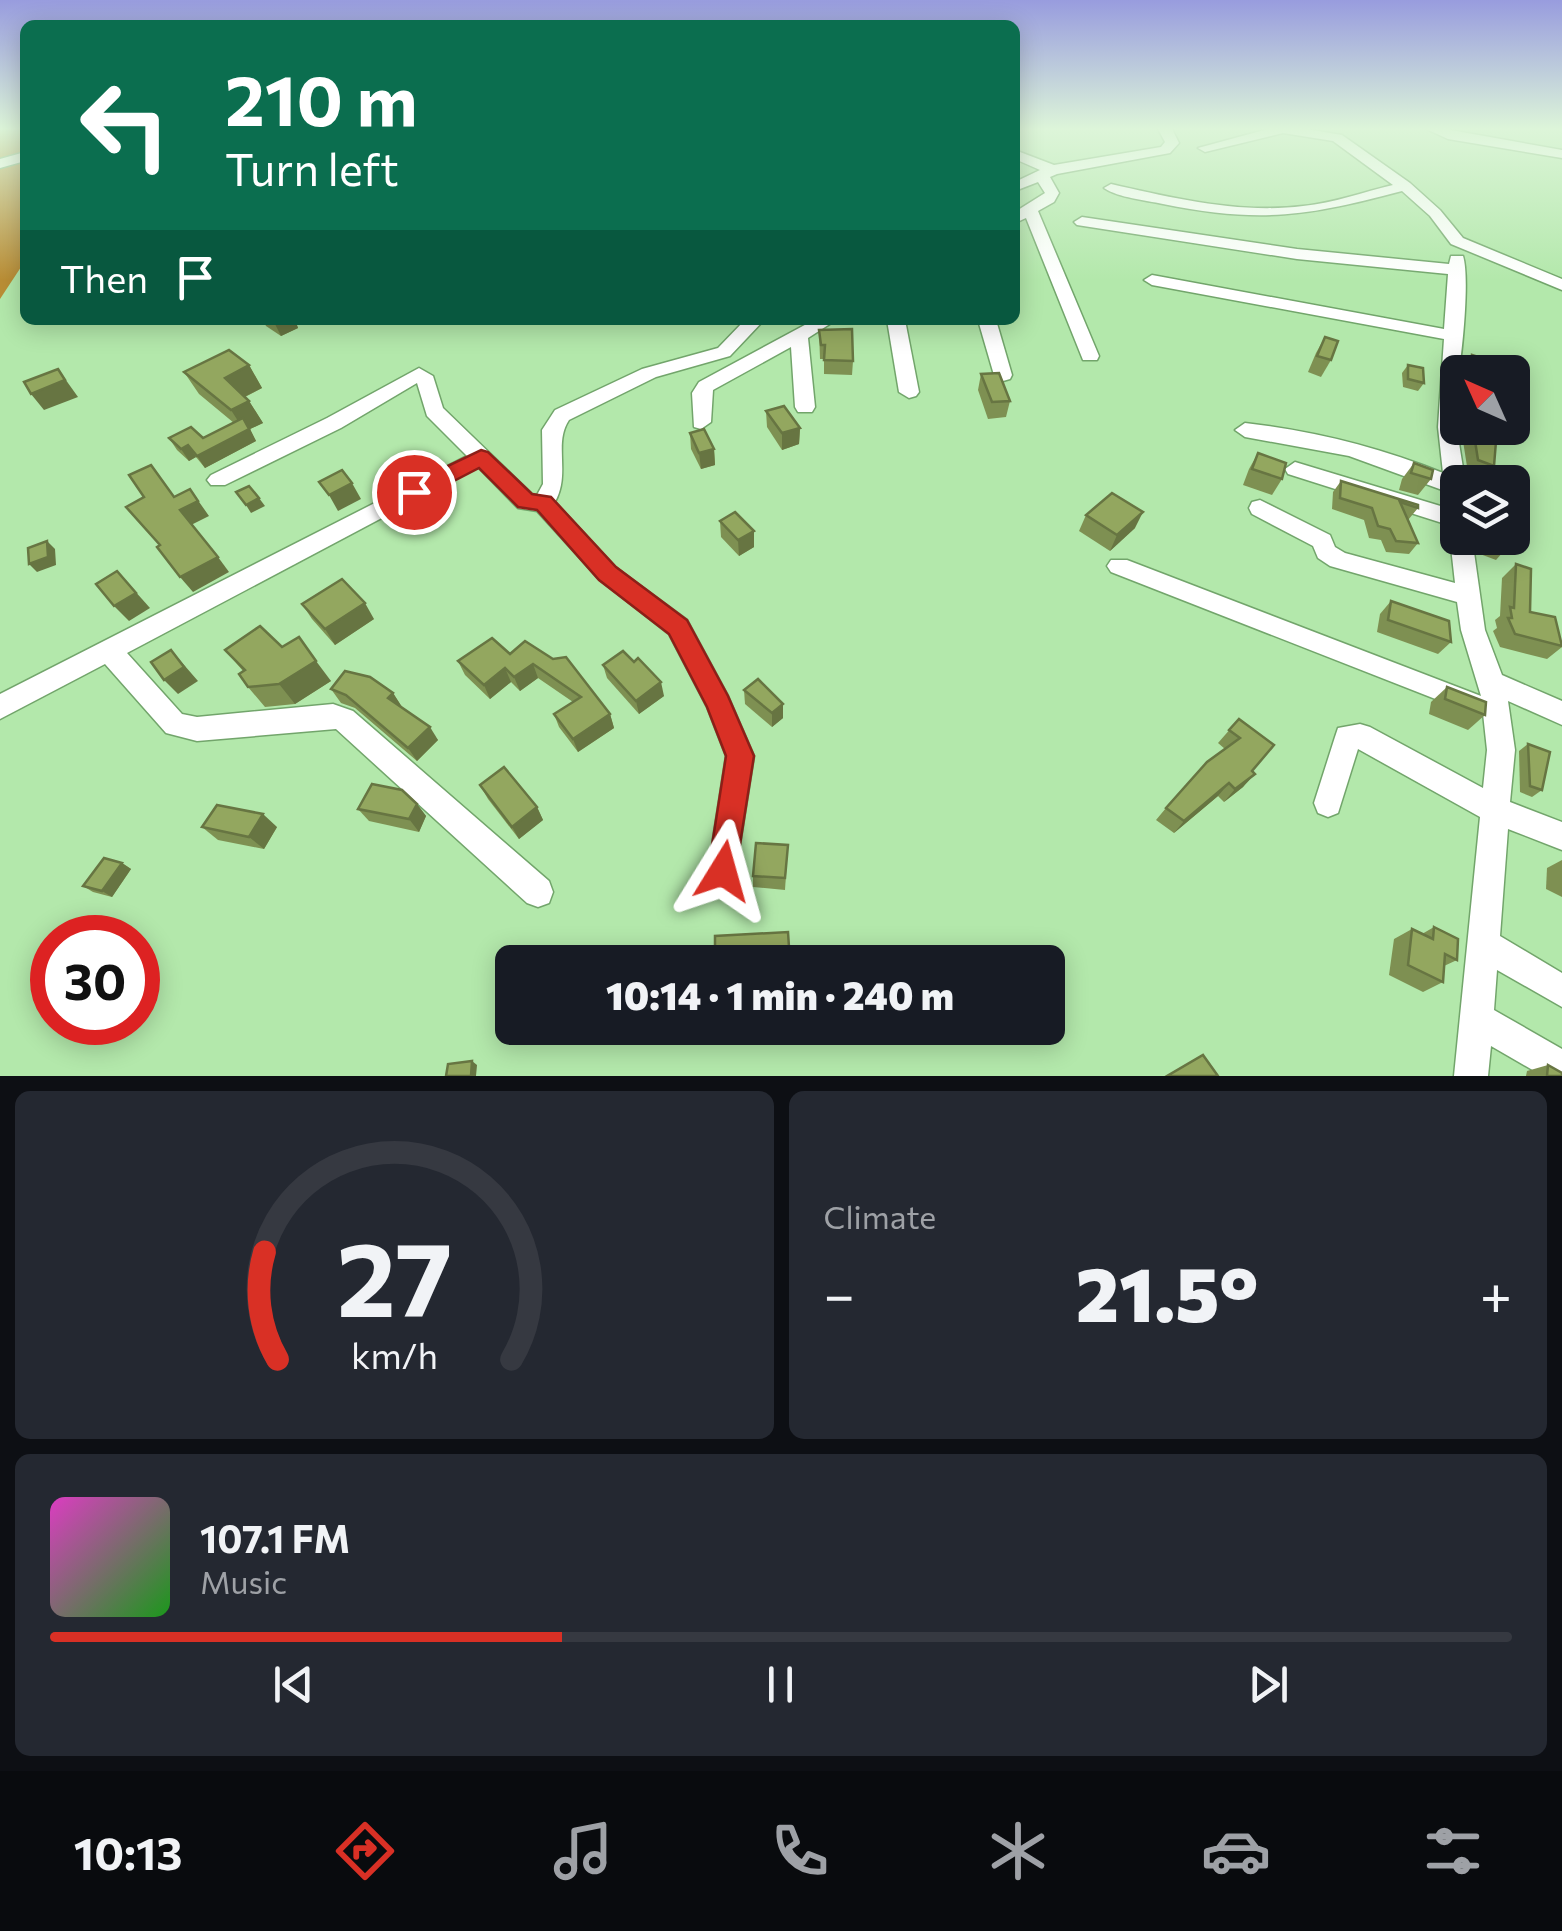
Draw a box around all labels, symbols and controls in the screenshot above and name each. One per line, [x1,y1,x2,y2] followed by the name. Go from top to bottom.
[225,55,417,140] text: 210 m
[60,60,190,190] icon: left
[225,140,399,195] text: Turn left
[168,250,223,305] icon: arrive
[60,254,148,301] text: Then
[1440,355,1530,445] north arrow
[1440,355,1530,555] map controls
[372,450,457,535] pin
[387,465,442,520] icon: arrive
[1440,465,1530,555] button: layers
[671,819,775,923] position arrow
[30,915,160,1045] speed limit sign: 30
[606,971,954,1018] text: 10:14 · 1 min · 240 m
[824,1196,936,1236] text: Climate
[336,1211,452,1338] text: 27
[1076,1246,1259,1337] text: 21.5°
[824,1259,855,1326] text: −
[1480,1259,1512,1326] text: +
[351,1333,438,1376] text: km/h
[200,1514,350,1561] text: 107.1 FM
[200,1561,287,1601] text: Music
[266,1657,321,1712] icon: previous
[753,1657,808,1712] icon: pause
[1241,1657,1296,1712] icon: next
[330,1816,400,1886] icon: directions
[548,1816,618,1886] icon: music
[765,1816,835,1886] icon: phone
[983,1816,1053,1886] icon: climate
[1201,1816,1271,1886] icon: car
[1418,1816,1488,1886] icon: filters
[74,1824,183,1879] text: 10:13

